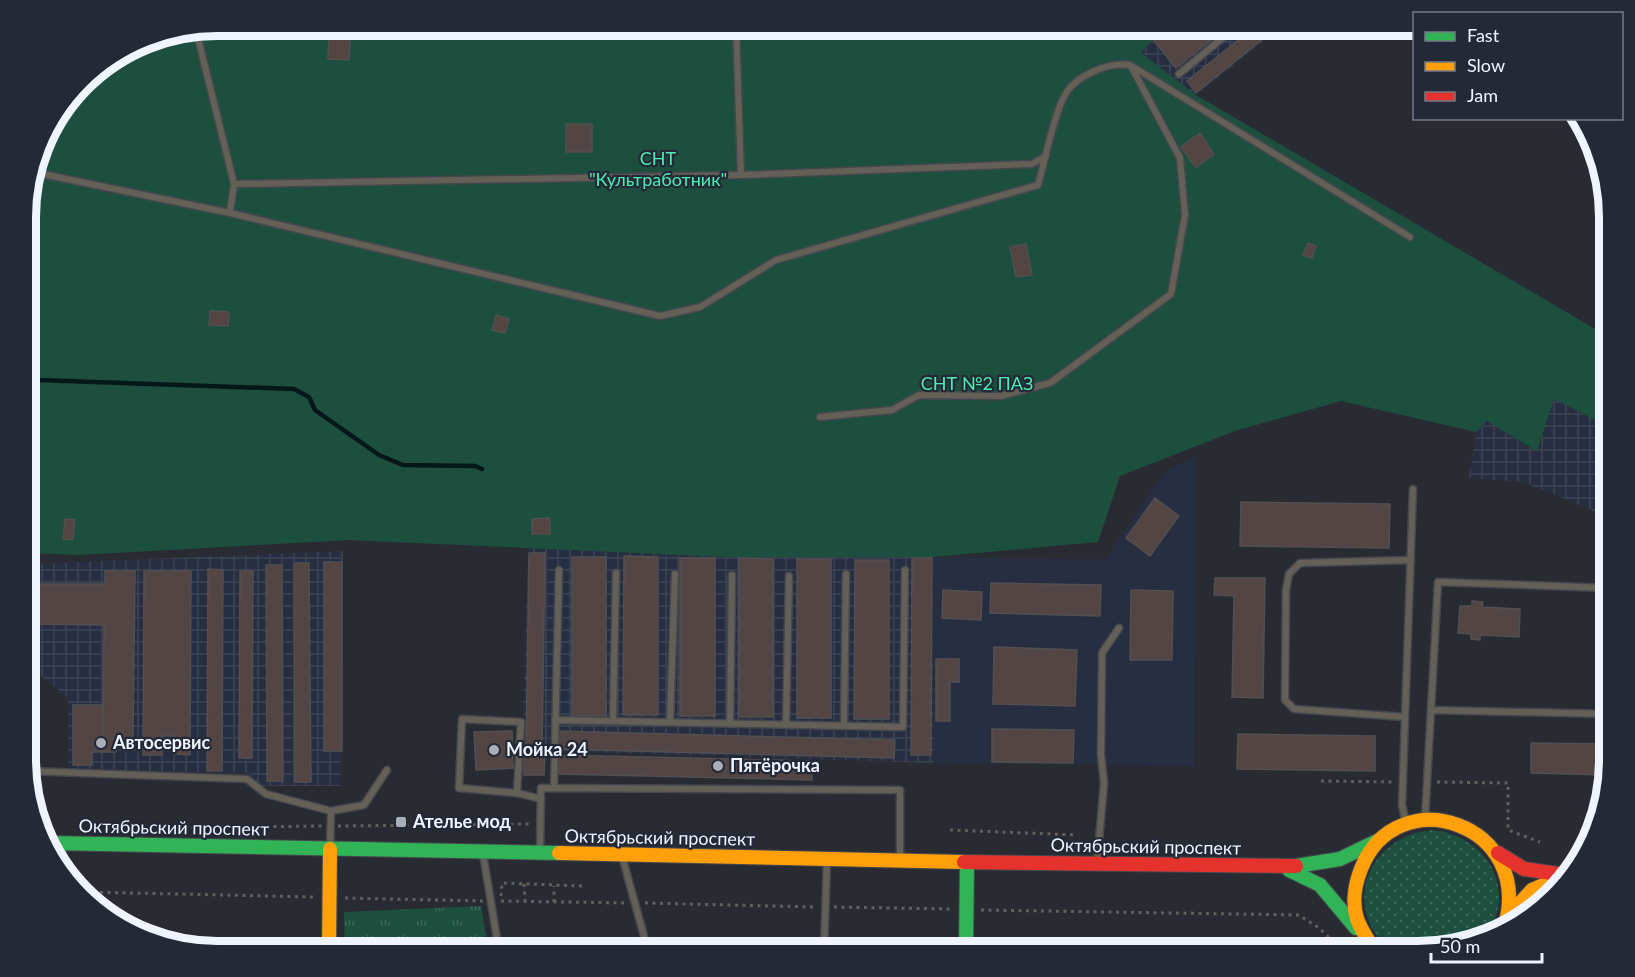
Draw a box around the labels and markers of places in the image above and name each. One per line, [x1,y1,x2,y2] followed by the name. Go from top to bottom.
[112,731,211,753] place label: Автосервис
[94,736,108,750] marker: Автосервис
[506,738,588,760] place label: Мойка 24
[487,743,501,757] marker: Мойка 24
[730,754,820,776] place label: Пятёрочка
[711,759,725,773] marker: Пятёрочка
[412,810,511,832] place label: Ателье мод
[394,815,408,829] marker: Ателье мод

